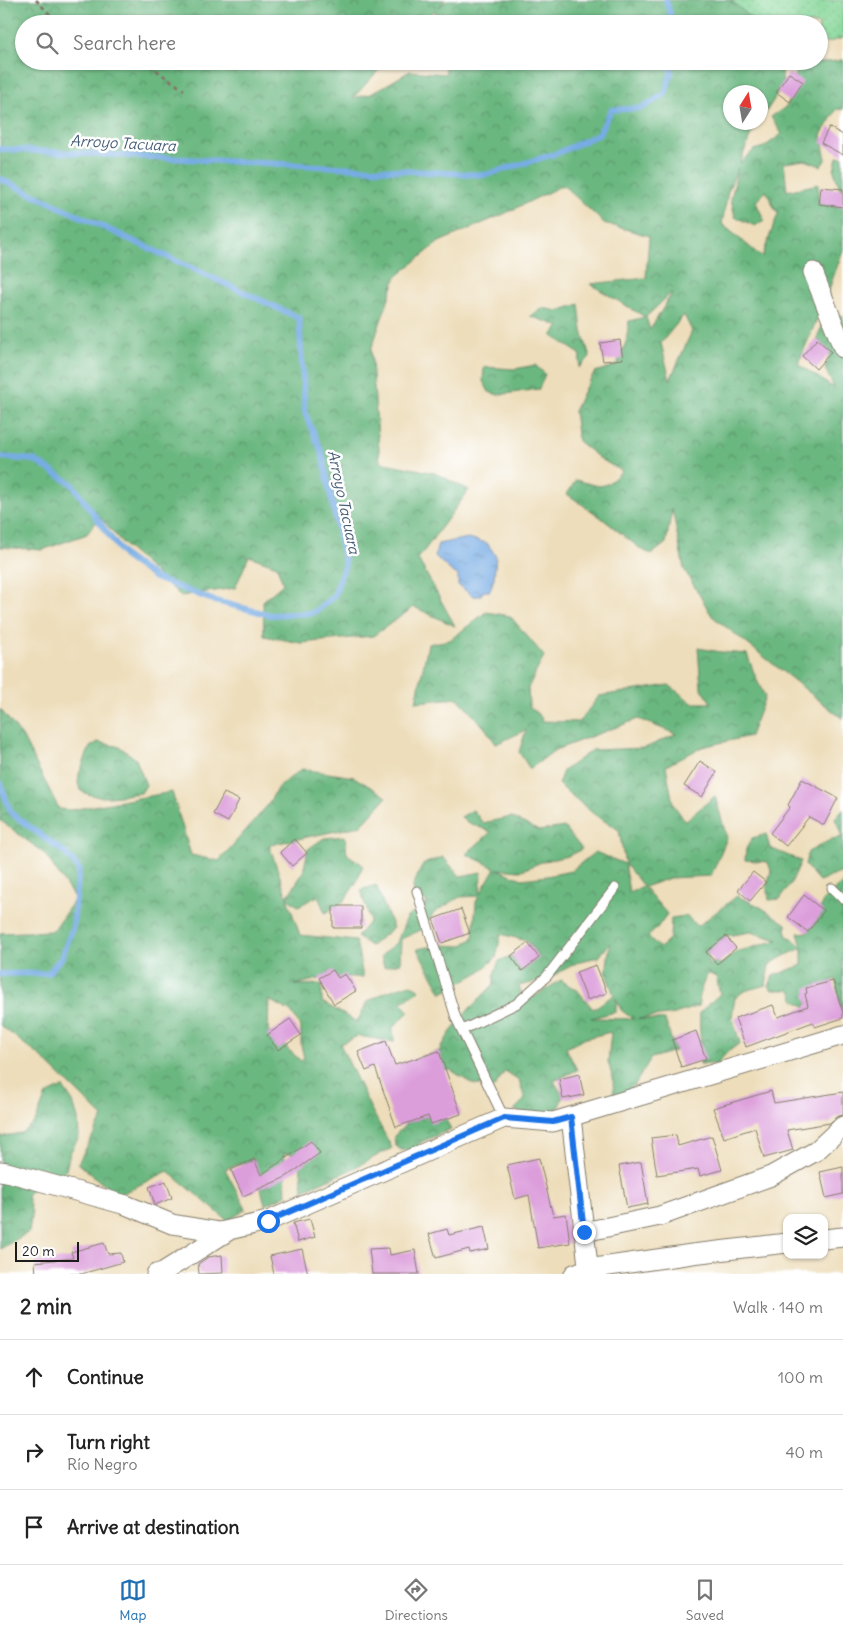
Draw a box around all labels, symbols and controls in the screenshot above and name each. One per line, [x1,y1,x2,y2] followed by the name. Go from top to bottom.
[15,15,828,70] search box
[33,29,61,57] icon: search
[73,31,176,55] text: Search here
[723,85,768,130] north arrow
[70,131,178,155] water label: Arroyo Tacuara
[324,448,365,557] water label: Arroyo Tacuara
[257,1210,280,1233] route start
[783,1214,828,1259] map controls
[783,1214,828,1259] button: layers
[573,1221,596,1244] route end
[15,1239,79,1262] scale bar
[22,1242,55,1260] text: 20 m
[20,1293,72,1320] text: 2 min
[733,1297,823,1317] text: Walk · 140 m
[20,1363,48,1391] icon: ahead
[67,1365,144,1389] text: Continue
[778,1367,823,1387] text: 100 m
[67,1430,150,1454] text: Turn right
[20,1438,48,1466] icon: right
[785,1442,823,1462] text: 40 m
[67,1454,137,1474] text: Río Negro
[20,1513,48,1541] icon: arrive
[67,1515,240,1539] text: Arrive at destination
[119,1576,147,1624] tab: Map
[385,1576,448,1624] tab: Directions
[686,1576,724,1624] tab: Saved

